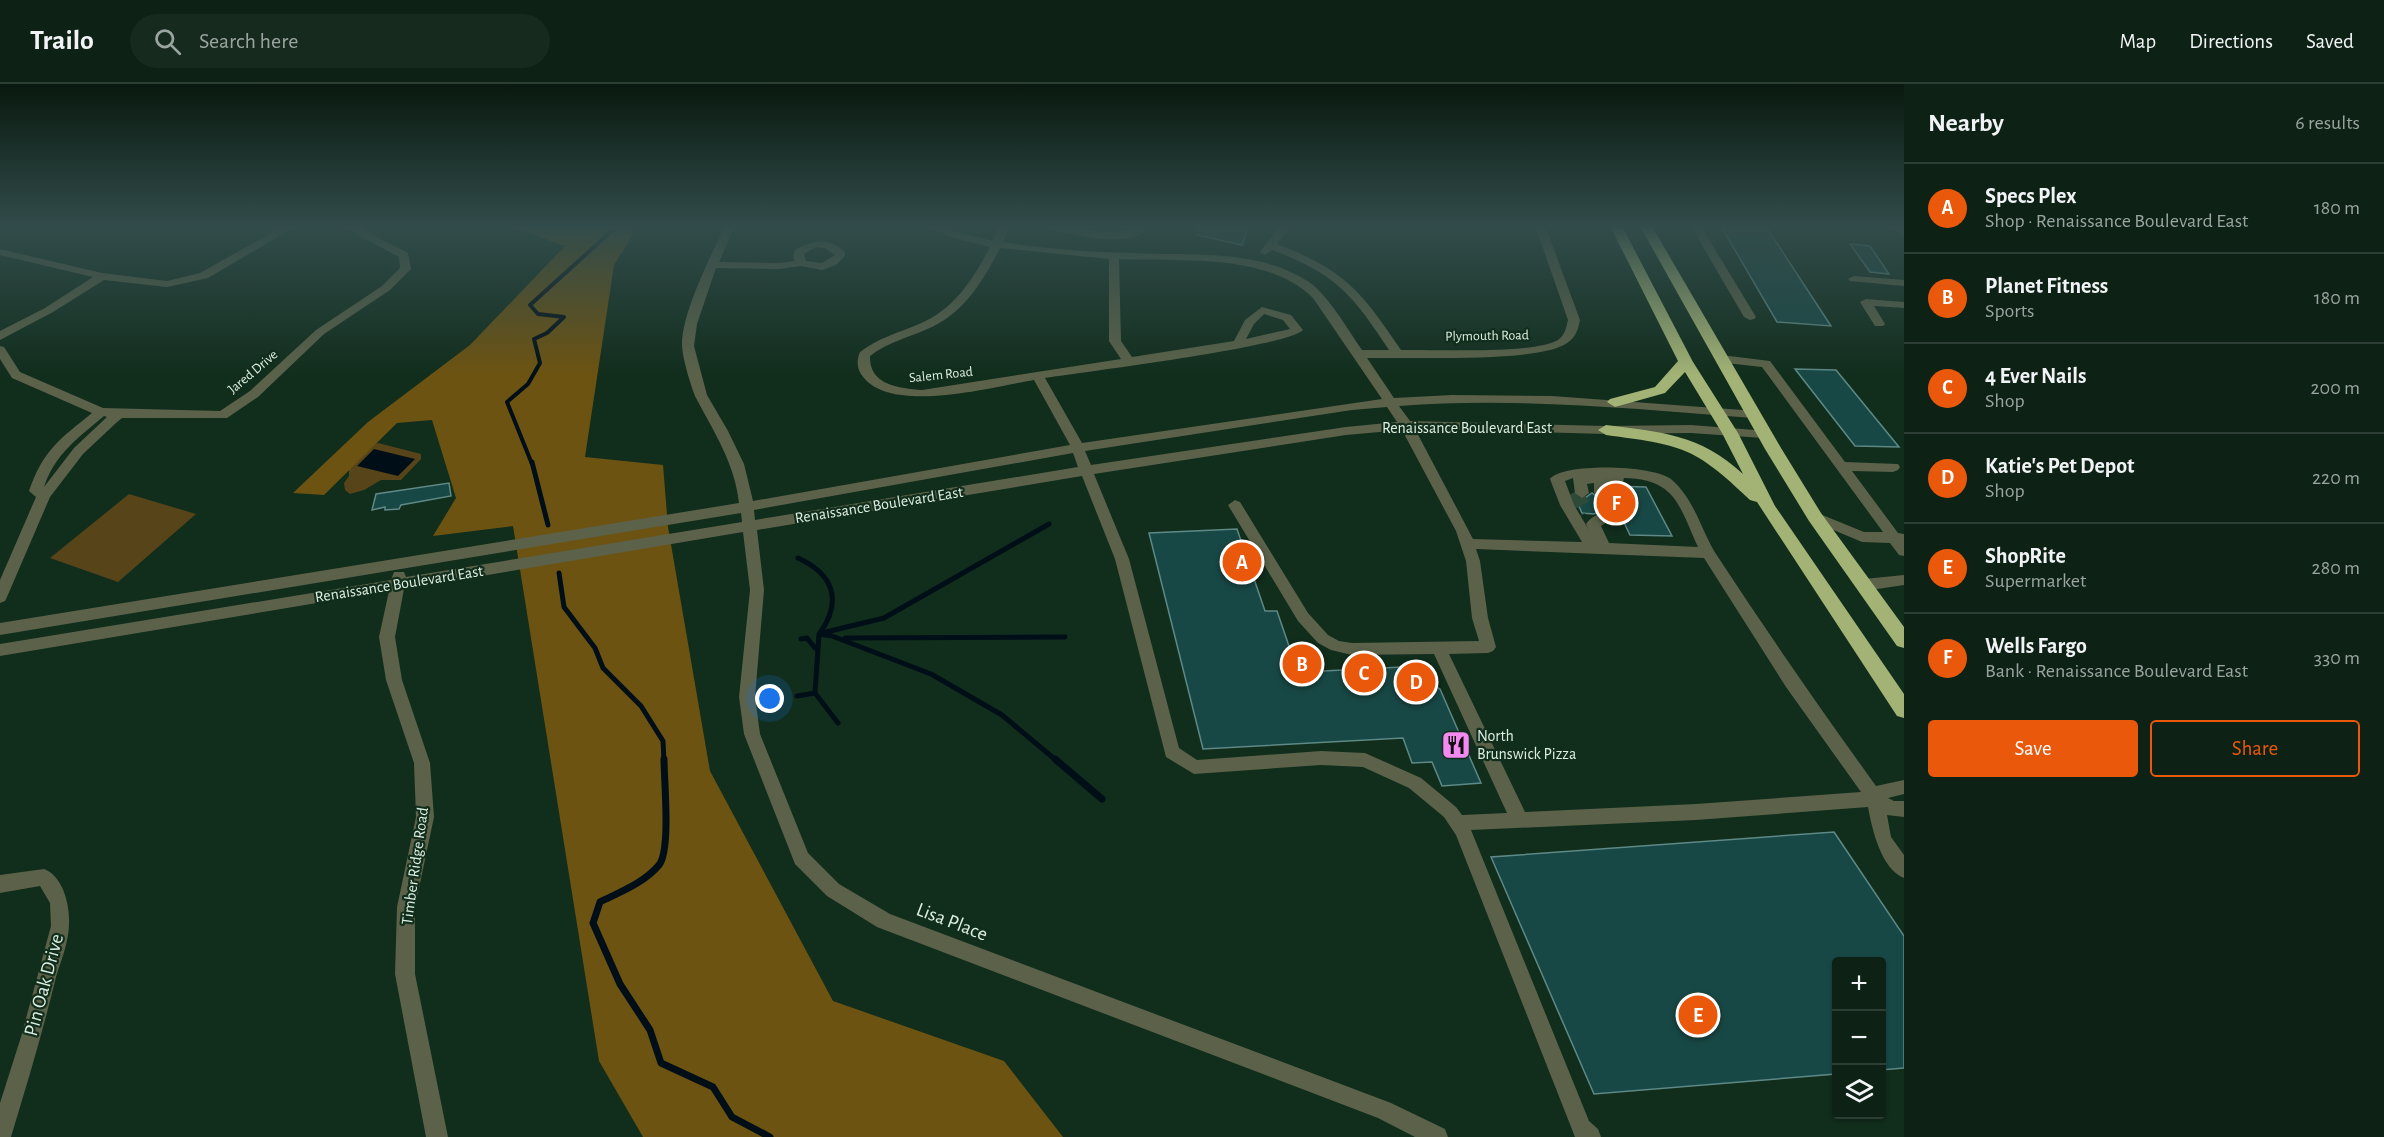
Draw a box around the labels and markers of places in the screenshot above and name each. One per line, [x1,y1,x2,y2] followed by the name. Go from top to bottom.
[1596,480,1636,526] pin: F
[1222,540,1262,584] pin: A
[1282,642,1322,686] pin: B
[1344,650,1384,696] pin: C
[1396,660,1436,704] pin: D
[1477,728,1576,762] place label: North Brunswick Pizza
[1440,729,1472,761] restaurant icon: North Brunswick Pizza
[1678,992,1718,1038] pin: E

